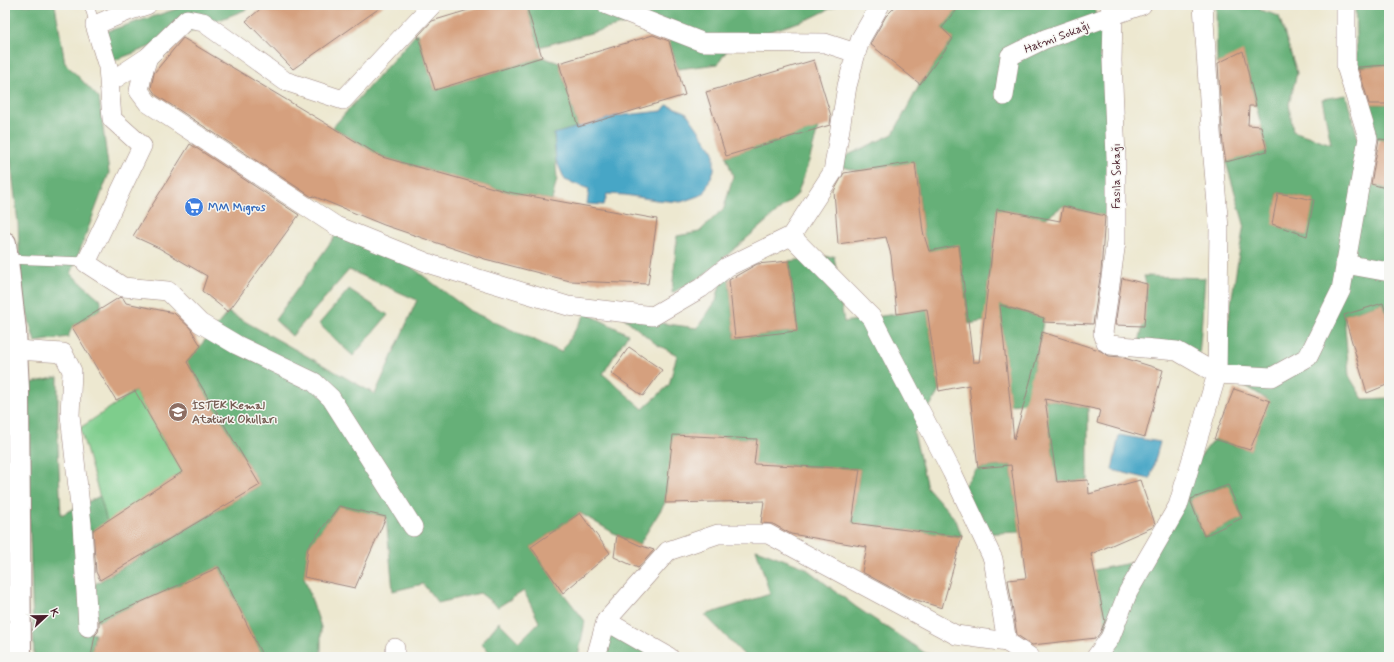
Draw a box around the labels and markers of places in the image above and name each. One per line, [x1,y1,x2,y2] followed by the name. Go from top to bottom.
[183,196,205,218] supermarket icon: MM Migros
[208,200,266,216] place label: MM Migros
[192,398,278,428] place label: İSTEK Kemal Atatürk Okulları
[167,401,189,423] school or university icon: İSTEK Kemal Atatürk Okulları

